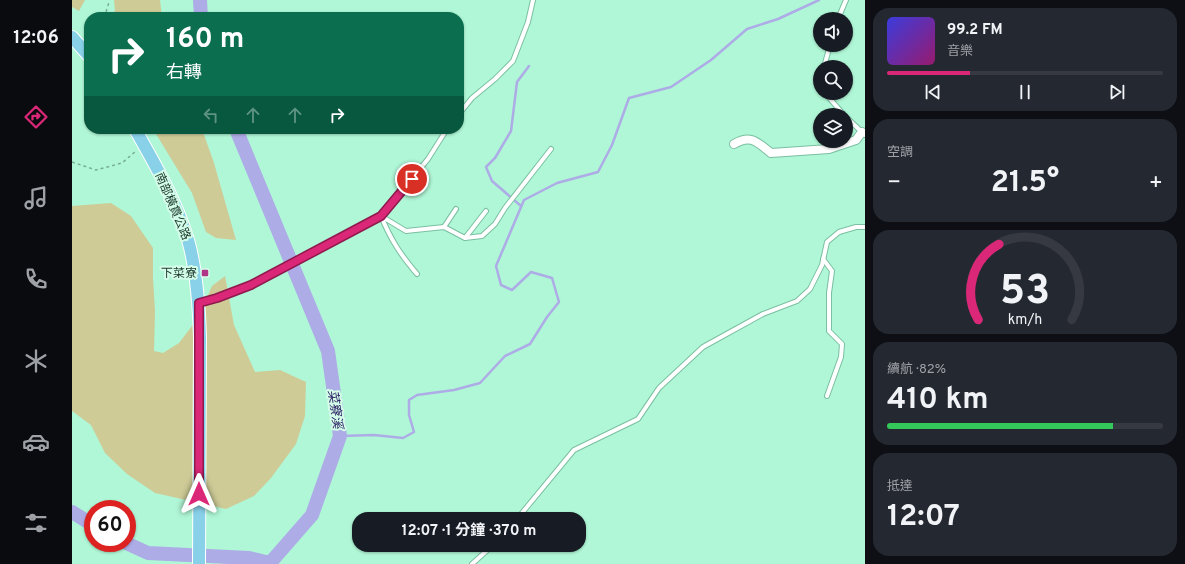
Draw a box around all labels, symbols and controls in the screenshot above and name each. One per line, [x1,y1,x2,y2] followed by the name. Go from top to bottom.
[813,12,853,148] map controls
[813,12,853,52] button: sound
[947,21,1003,40] text: 99.2 FM
[166,22,244,58] text: 160 m
[13,27,59,50] text: 12:06
[100,28,152,80] icon: right
[947,44,973,60] text: 音樂
[813,60,853,100] button: search
[166,62,202,85] text: 右轉
[922,81,944,103] icon: previous
[1014,81,1036,103] icon: pause
[1106,81,1128,103] icon: next
[22,103,50,131] icon: directions
[200,104,222,126] icon: left
[242,104,264,126] icon: ahead
[284,104,306,126] icon: ahead
[326,104,348,126] icon: right
[813,108,853,148] button: layers
[887,145,913,161] text: 空調
[395,162,429,196] pin
[991,165,1059,202] text: 21.5°
[401,168,423,190] icon: arrive
[151,170,194,243] street label: 南部橫貫公路
[887,170,901,197] text: −
[1149,170,1163,197] text: +
[22,184,50,212] icon: music
[22,265,50,293] icon: phone
[161,266,197,282] place label: 下菜寮
[1000,266,1050,319] text: 53
[200,268,210,278] marker: 下菜寮
[1008,311,1042,329] text: km/h
[22,347,50,375] icon: climate
[887,362,946,378] text: 續航 · 82%
[887,382,989,419] text: 410 km
[323,389,345,432] water label: 菜竂溪
[22,428,50,456] icon: car
[178,473,220,515] position arrow
[887,479,913,495] text: 抵達
[887,499,960,536] text: 12:07
[84,500,136,552] speed limit sign: 60
[22,509,50,537] icon: filters
[402,522,536,541] text: 12:07 · 1 分鐘 · 370 m

